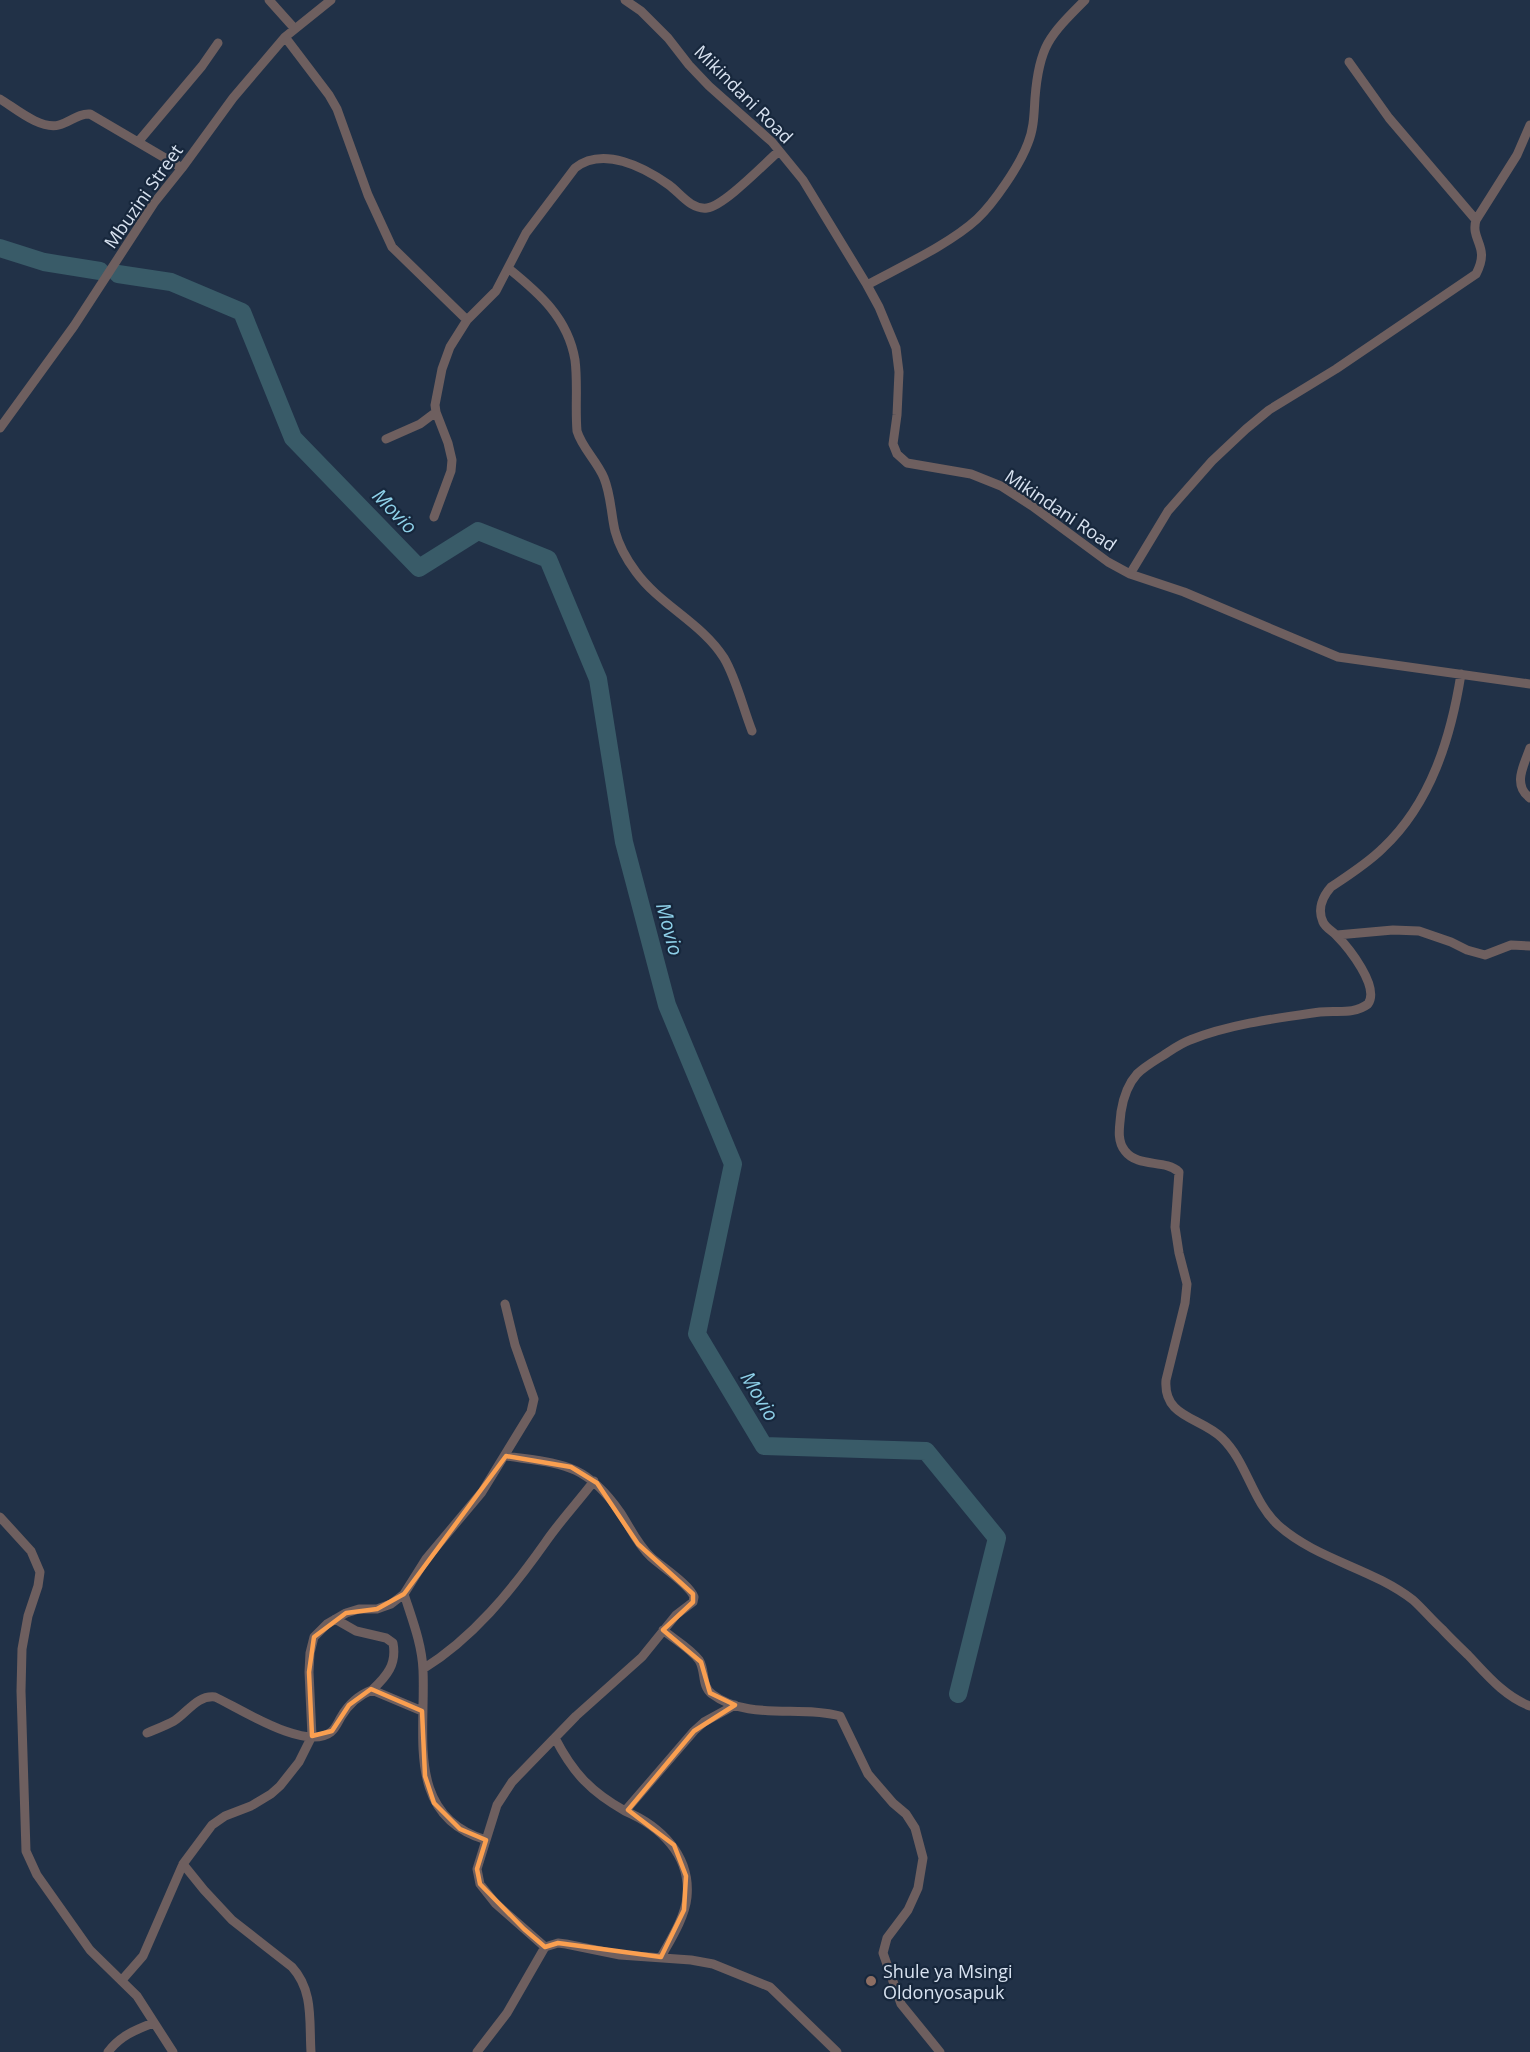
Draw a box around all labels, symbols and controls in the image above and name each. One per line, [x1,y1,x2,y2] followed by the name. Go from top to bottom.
[690,40,798,148] street label: Mikindani Road
[98,139,188,253] street label: Mbuzini Street
[1000,464,1122,556] street label: Mikindani Road
[367,482,423,540] water label: Movio
[650,900,690,958] water label: Movio
[735,1366,785,1426] water label: Movio
[883,1959,1013,2004] place label: Shule ya Msingi Oldonyosapuk
[864,1974,878,1988] marker: Shule ya Msingi Oldonyosapuk

